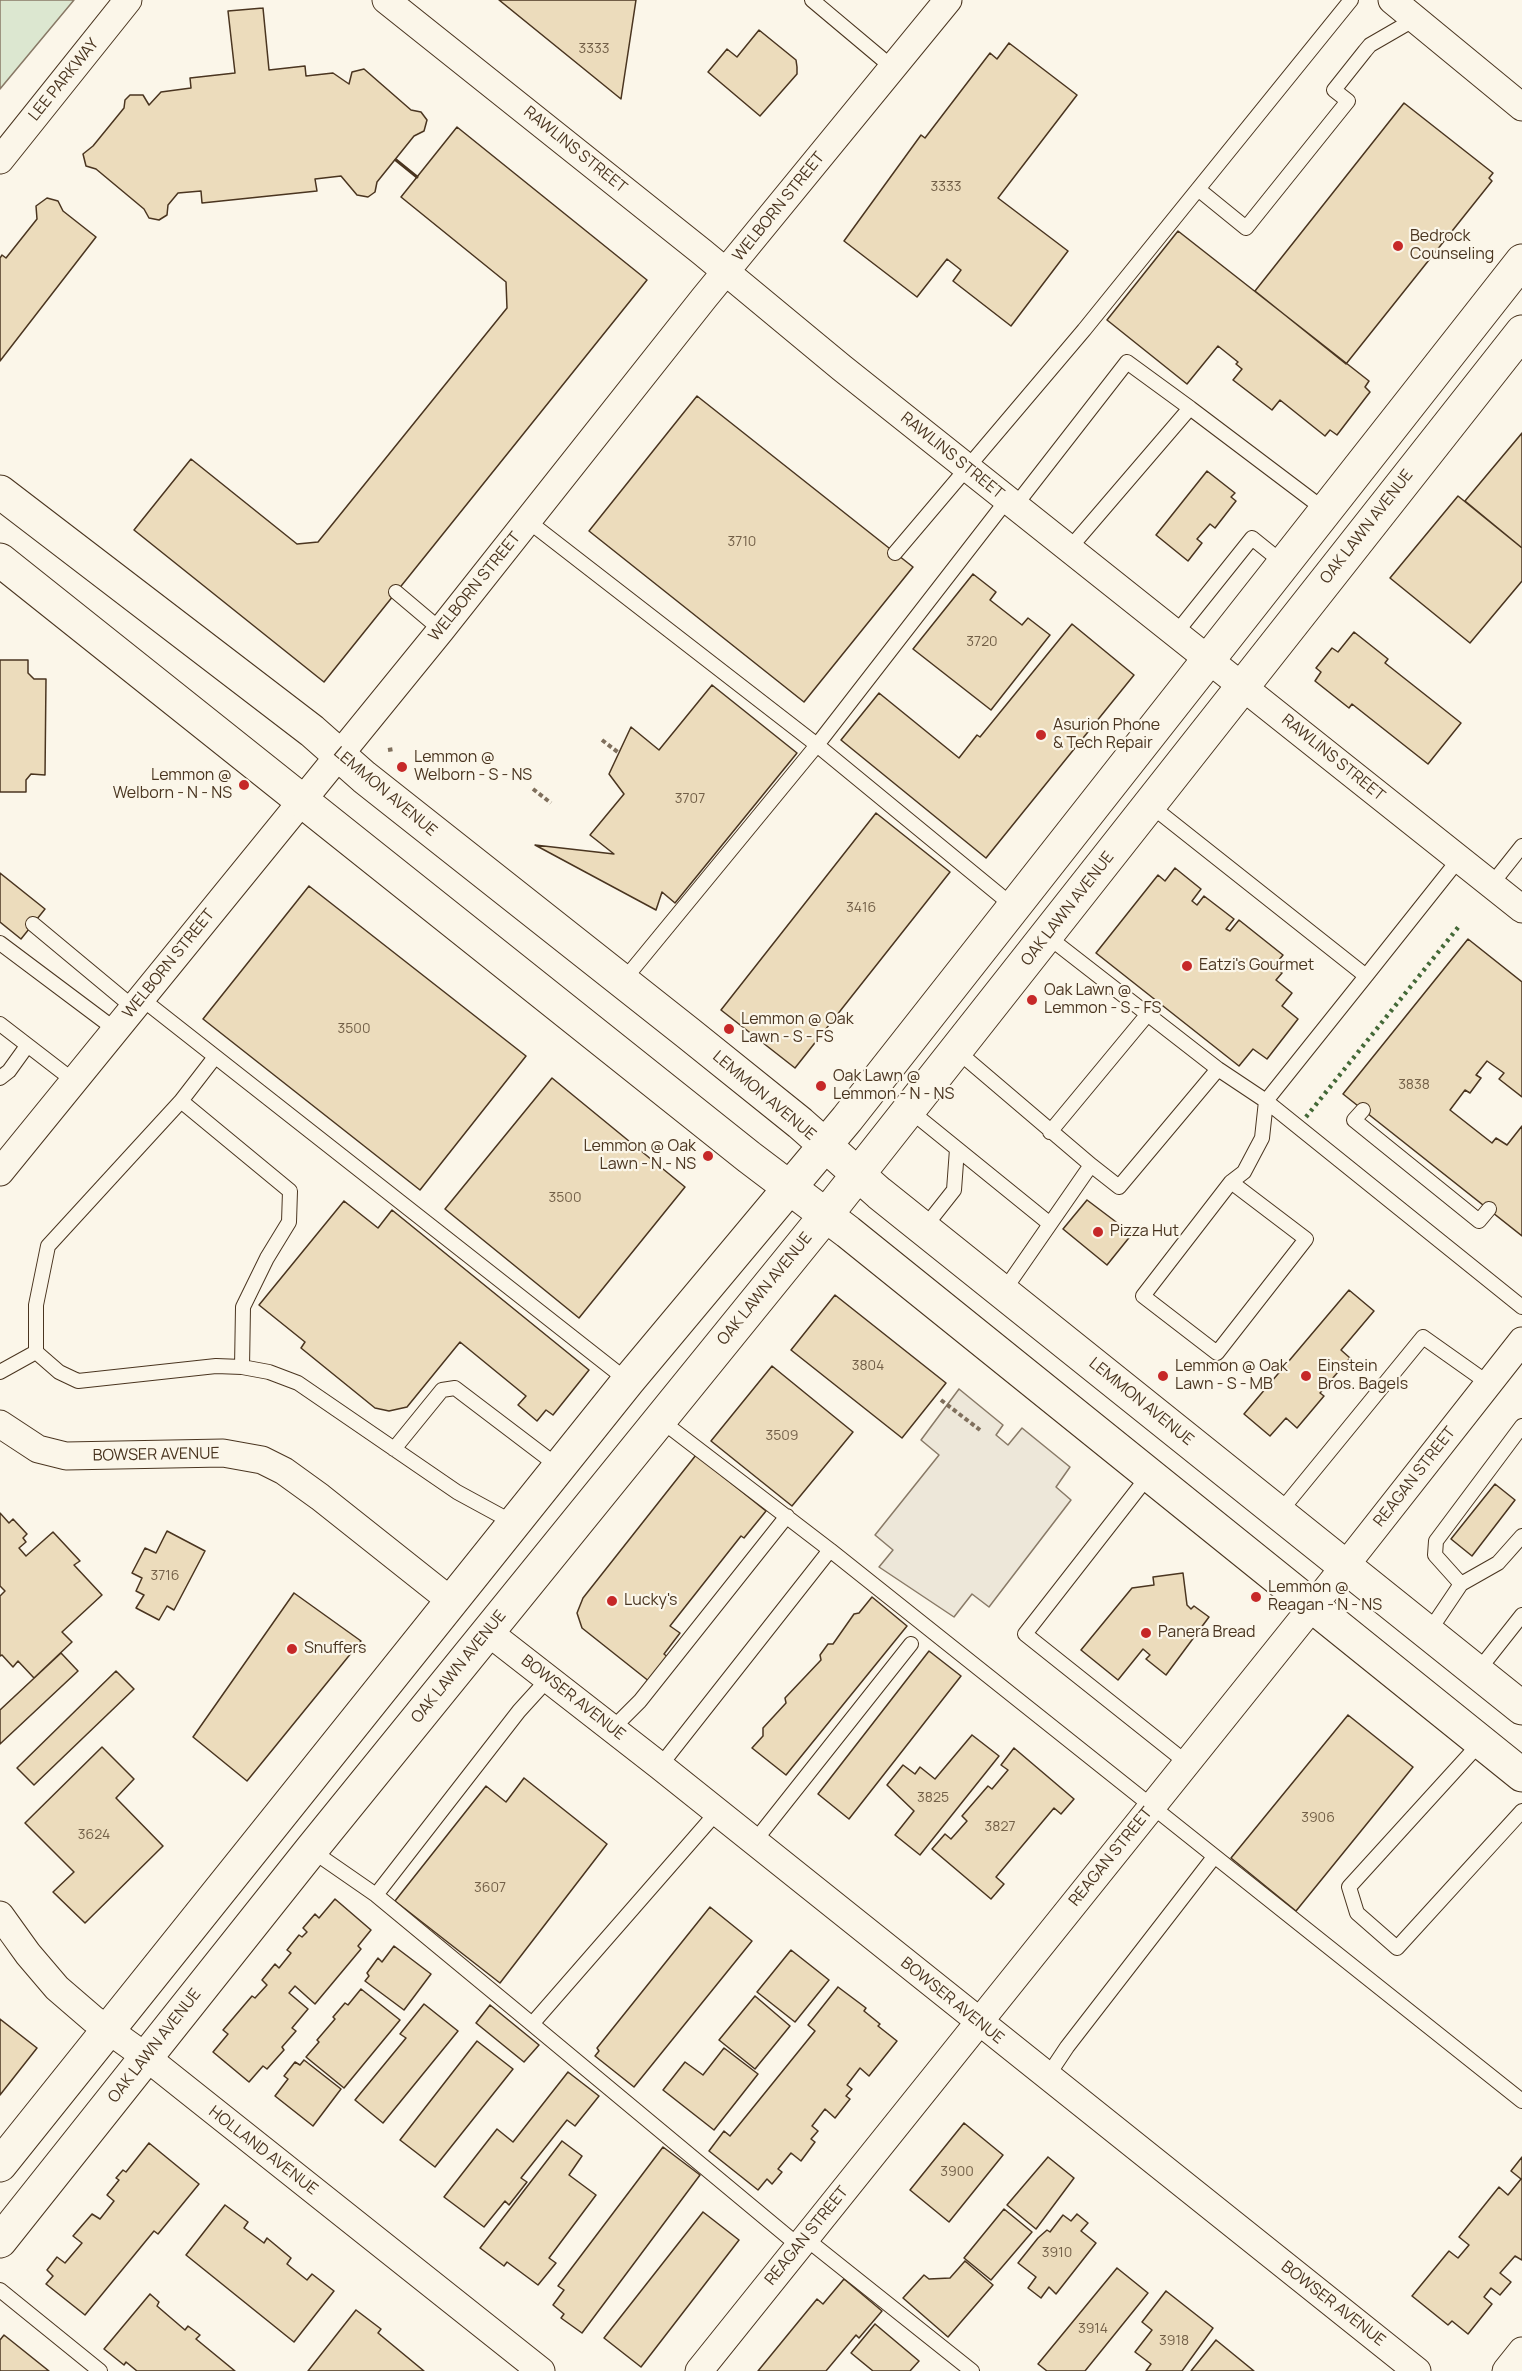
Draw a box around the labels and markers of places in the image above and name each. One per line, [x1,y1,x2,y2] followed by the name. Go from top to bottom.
[1410,227,1494,265] place label: Bedrock Counseling
[1391,239,1405,253] marker: Bedrock Counseling
[1053,716,1160,754] place label: Asurion Phone & Tech Repair
[1034,728,1048,742] marker: Asurion Phone & Tech Repair
[414,748,532,786] place label: Lemmon @ Welborn - S - NS
[395,760,409,774] marker: Lemmon @ Welborn - S - NS
[113,766,232,804] place label: Lemmon @ Welborn - N - NS
[237,778,251,792] marker: Lemmon @ Welborn - N - NS
[1199,956,1314,976] place label: Eatzi's Gourmet
[1180,959,1194,973] marker: Eatzi's Gourmet
[1044,981,1161,1019] place label: Oak Lawn @ Lemmon - S - FS
[1025,993,1039,1007] marker: Oak Lawn @ Lemmon - S - FS
[741,1010,854,1048] place label: Lemmon @ Oak Lawn - S - FS
[722,1022,736,1036] marker: Lemmon @ Oak Lawn - S - FS
[833,1067,954,1105] place label: Oak Lawn @ Lemmon - N - NS
[814,1079,828,1093] marker: Oak Lawn @ Lemmon - N - NS
[583,1137,696,1175] place label: Lemmon @ Oak Lawn - N - NS
[701,1149,715,1163] marker: Lemmon @ Oak Lawn - N - NS
[1110,1222,1179,1242] place label: Pizza Hut
[1091,1225,1105,1239] marker: Pizza Hut
[1175,1357,1288,1395] place label: Lemmon @ Oak Lawn - S - MB
[1318,1357,1408,1395] place label: Einstein Bros. Bagels
[1156,1369,1170,1383] marker: Lemmon @ Oak Lawn - S - MB
[1299,1369,1313,1383] marker: Einstein Bros. Bagels
[1268,1578,1382,1616] place label: Lemmon @ Reagan - N - NS
[1249,1590,1263,1604] marker: Lemmon @ Reagan - N - NS
[624,1591,677,1611] place label: Lucky's
[605,1594,619,1608] marker: Lucky's
[1158,1623,1255,1643] place label: Panera Bread
[1139,1626,1153,1640] marker: Panera Bread
[304,1639,366,1659] place label: Snuffers
[285,1642,299,1656] marker: Snuffers

